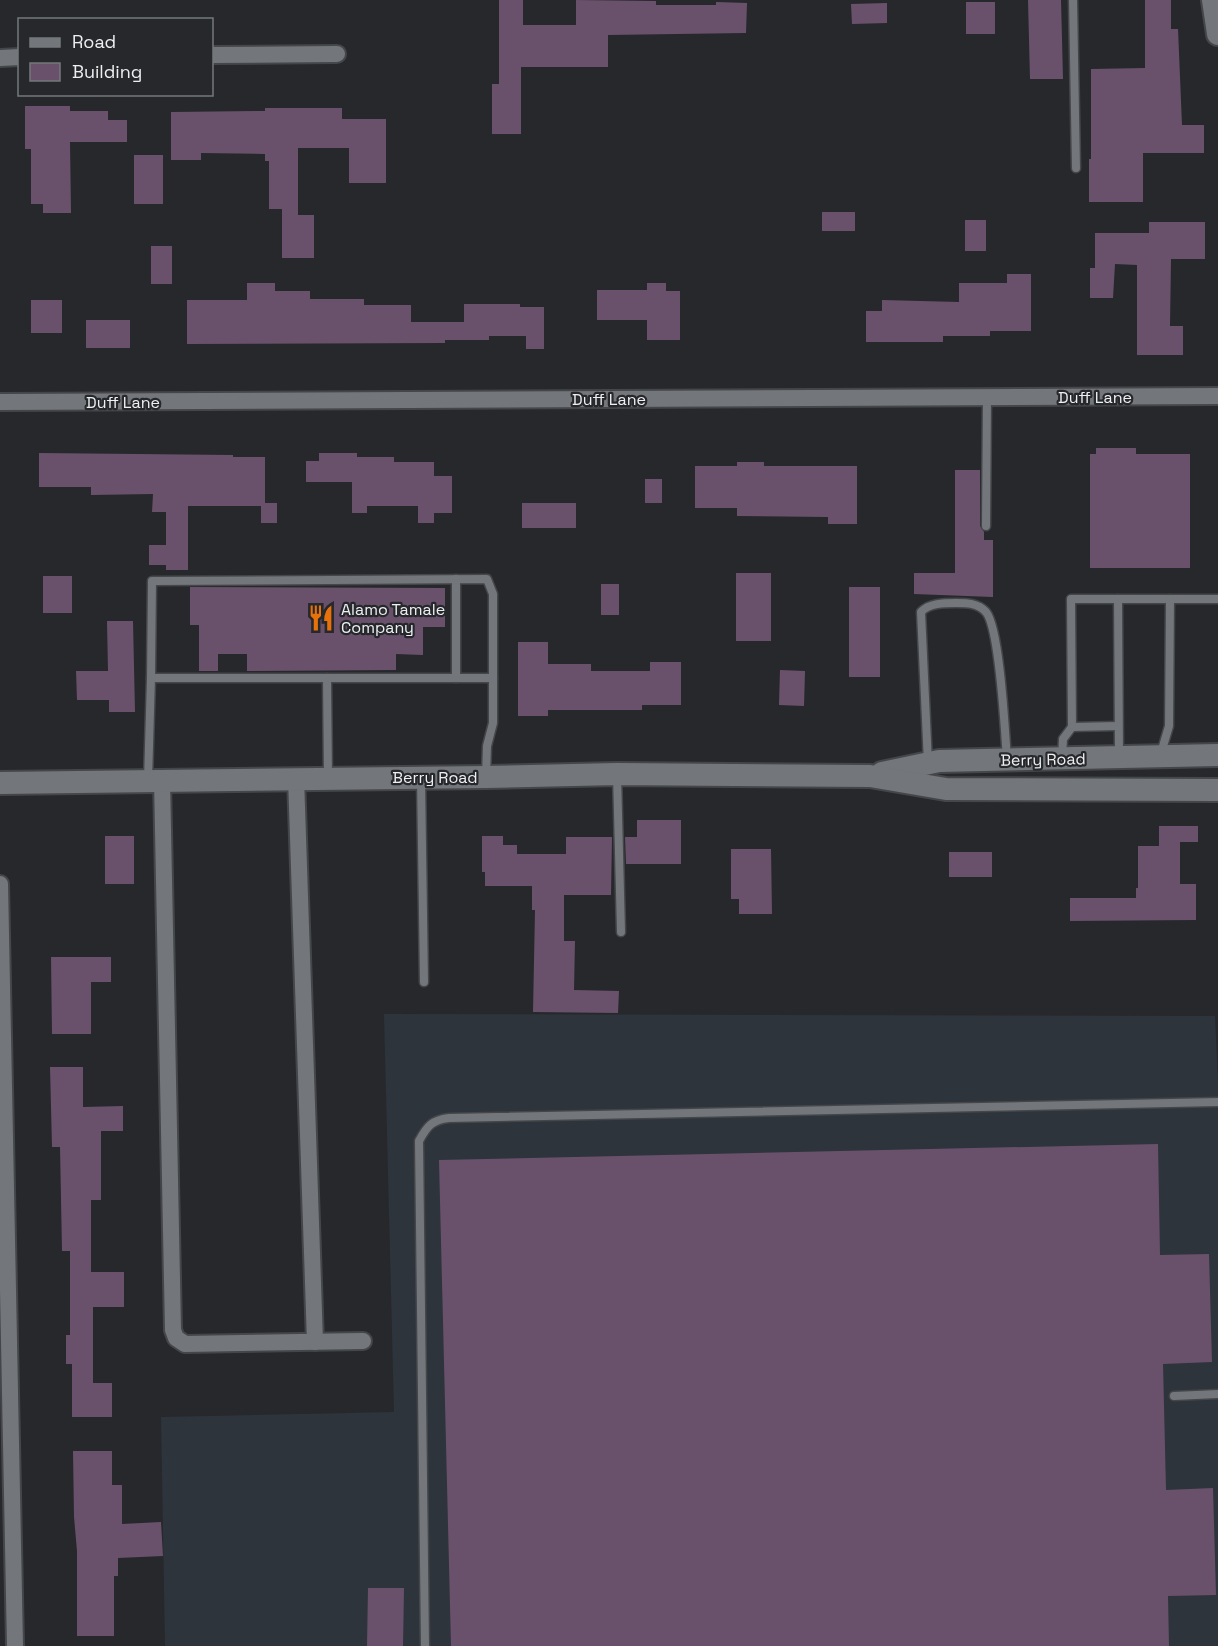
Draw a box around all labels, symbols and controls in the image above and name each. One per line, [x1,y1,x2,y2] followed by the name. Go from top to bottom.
[18,18,213,96] legend
[72,30,116,53] text: Road
[72,60,142,83] text: Building
[1058,387,1132,408] street label: Duff Lane
[572,389,646,410] street label: Duff Lane
[86,392,160,413] street label: Duff Lane
[341,599,445,638] place label: Alamo Tamale Company
[306,603,336,633] restaurant icon: Alamo Tamale Company
[1000,748,1086,771] street label: Berry Road
[392,767,478,788] street label: Berry Road

